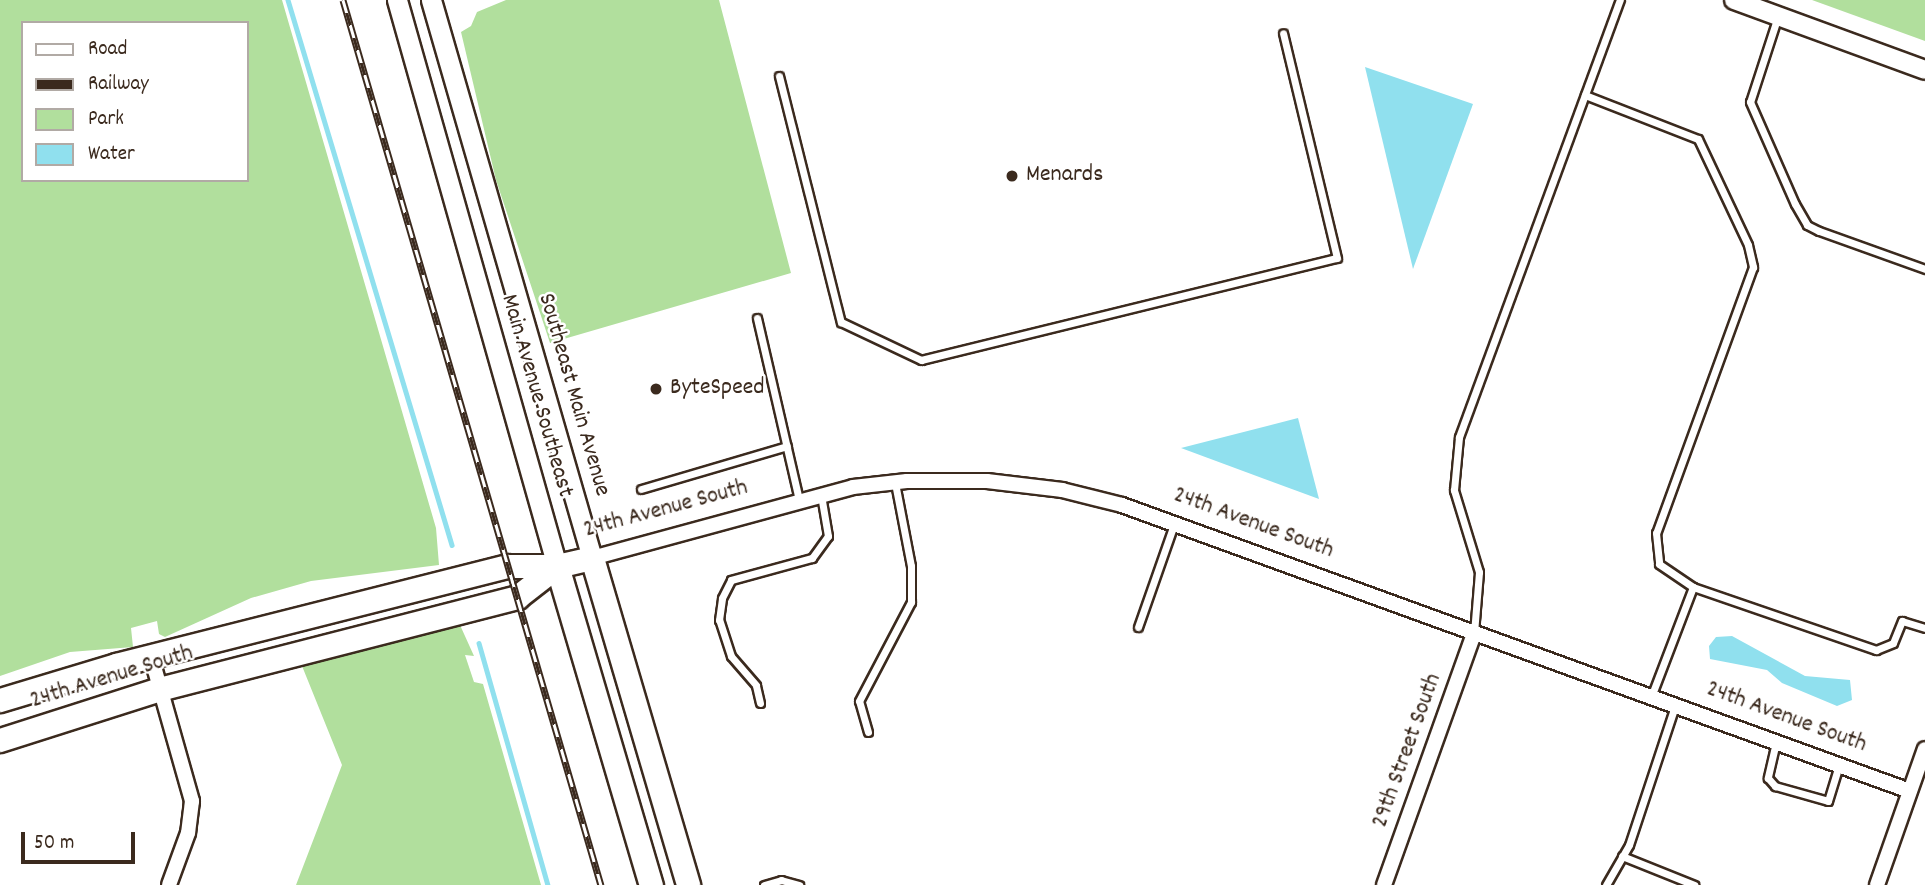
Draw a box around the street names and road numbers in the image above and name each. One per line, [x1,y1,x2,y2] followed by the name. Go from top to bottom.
[530,290,616,500] street label: Southeast Main Avenue
[493,291,579,501] street label: Main Avenue Southeast
[581,474,751,546] street label: 24th Avenue South
[1169,482,1337,566] street label: 24th Avenue South
[27,640,197,716] street label: 24th Avenue South
[1367,670,1449,832] street label: 29th Street South
[1702,676,1870,760] street label: 24th Avenue South

